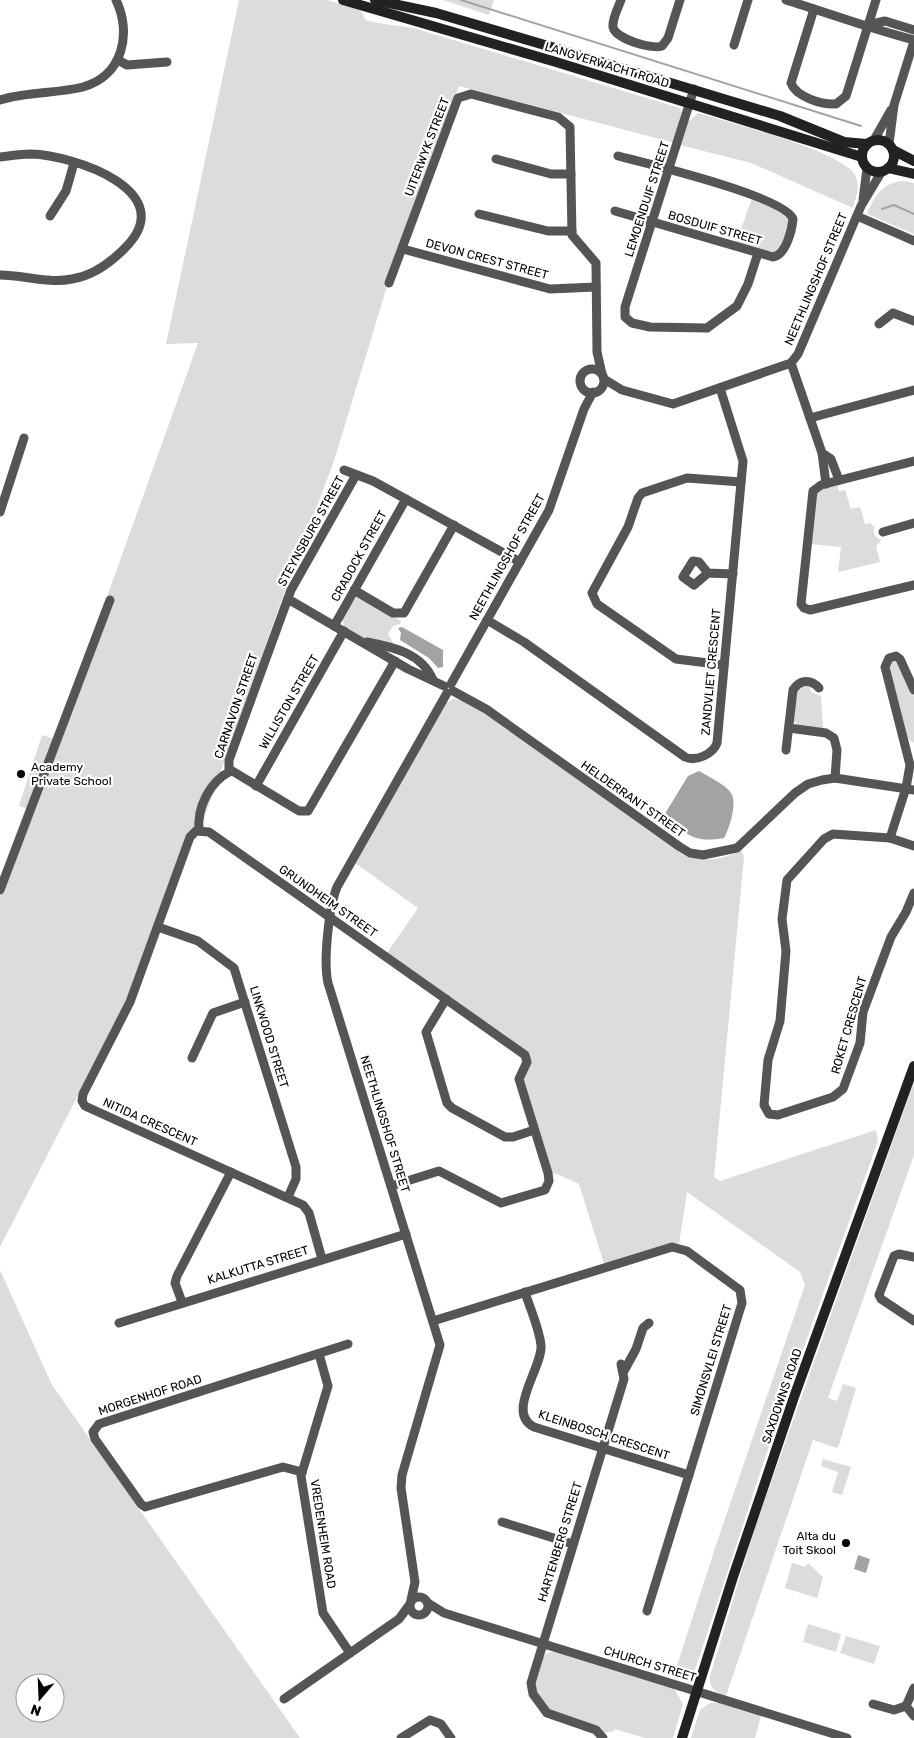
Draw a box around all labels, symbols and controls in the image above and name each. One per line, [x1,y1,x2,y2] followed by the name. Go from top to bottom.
[543,39,671,91] street label: LANGVERWACHT ROAD
[402,96,452,198] street label: UITERWYK STREET
[622,139,672,259] street label: LEMOENDUIF STREET
[666,208,764,248] street label: BOSDUIF STREET
[782,211,850,347] street label: NEETHLINGSHOF STREET
[424,236,550,282] street label: DEVON CREST STREET
[275,473,347,589] street label: STEYNSBURG STREET
[466,491,548,623] street label: NEETHLINGSHOF STREET
[328,508,390,604] street label: CRADOCK STREET
[698,608,724,736] street label: ZANDVLIET CRESCENT
[211,652,261,760] street label: CARNAVON STREET
[256,652,322,752] street label: WILLISTON STREET
[578,758,688,840] street label: HELDERRANT STREET
[31,760,112,788] place label: Academy Private School
[15,768,27,780] marker: Academy Private School
[276,862,380,940] street label: GRUNDHEIM STREET
[828,974,870,1076] street label: ROKET CRESCENT
[247,984,291,1090] street label: LINKWOOD STREET
[357,1054,413,1194] street label: NEETHLINGSHOF STREET
[101,1095,199,1149] street label: NITIDA CRESCENT
[206,1243,310,1287] street label: KALKUTTA STREET
[687,1303,735,1417] street label: SIMONSVLEI STREET
[759,1347,805,1445] street label: SAXDOWNS ROAD
[97,1372,203,1418] street label: MORGENHOF ROAD
[537,1407,671,1463] street label: KLEINBOSCH CRESCENT
[307,1478,339,1590] street label: VREDENHEIM ROAD
[535,1480,585,1604] street label: HARTENBERG STREET
[783,1529,836,1557] place label: Alta du Toit Skool
[840,1537,852,1549] marker: Alta du Toit Skool
[602,1643,698,1685] street label: CHURCH STREET
[15,1673,65,1723] north arrow
[28,1700,43,1719] text: N

